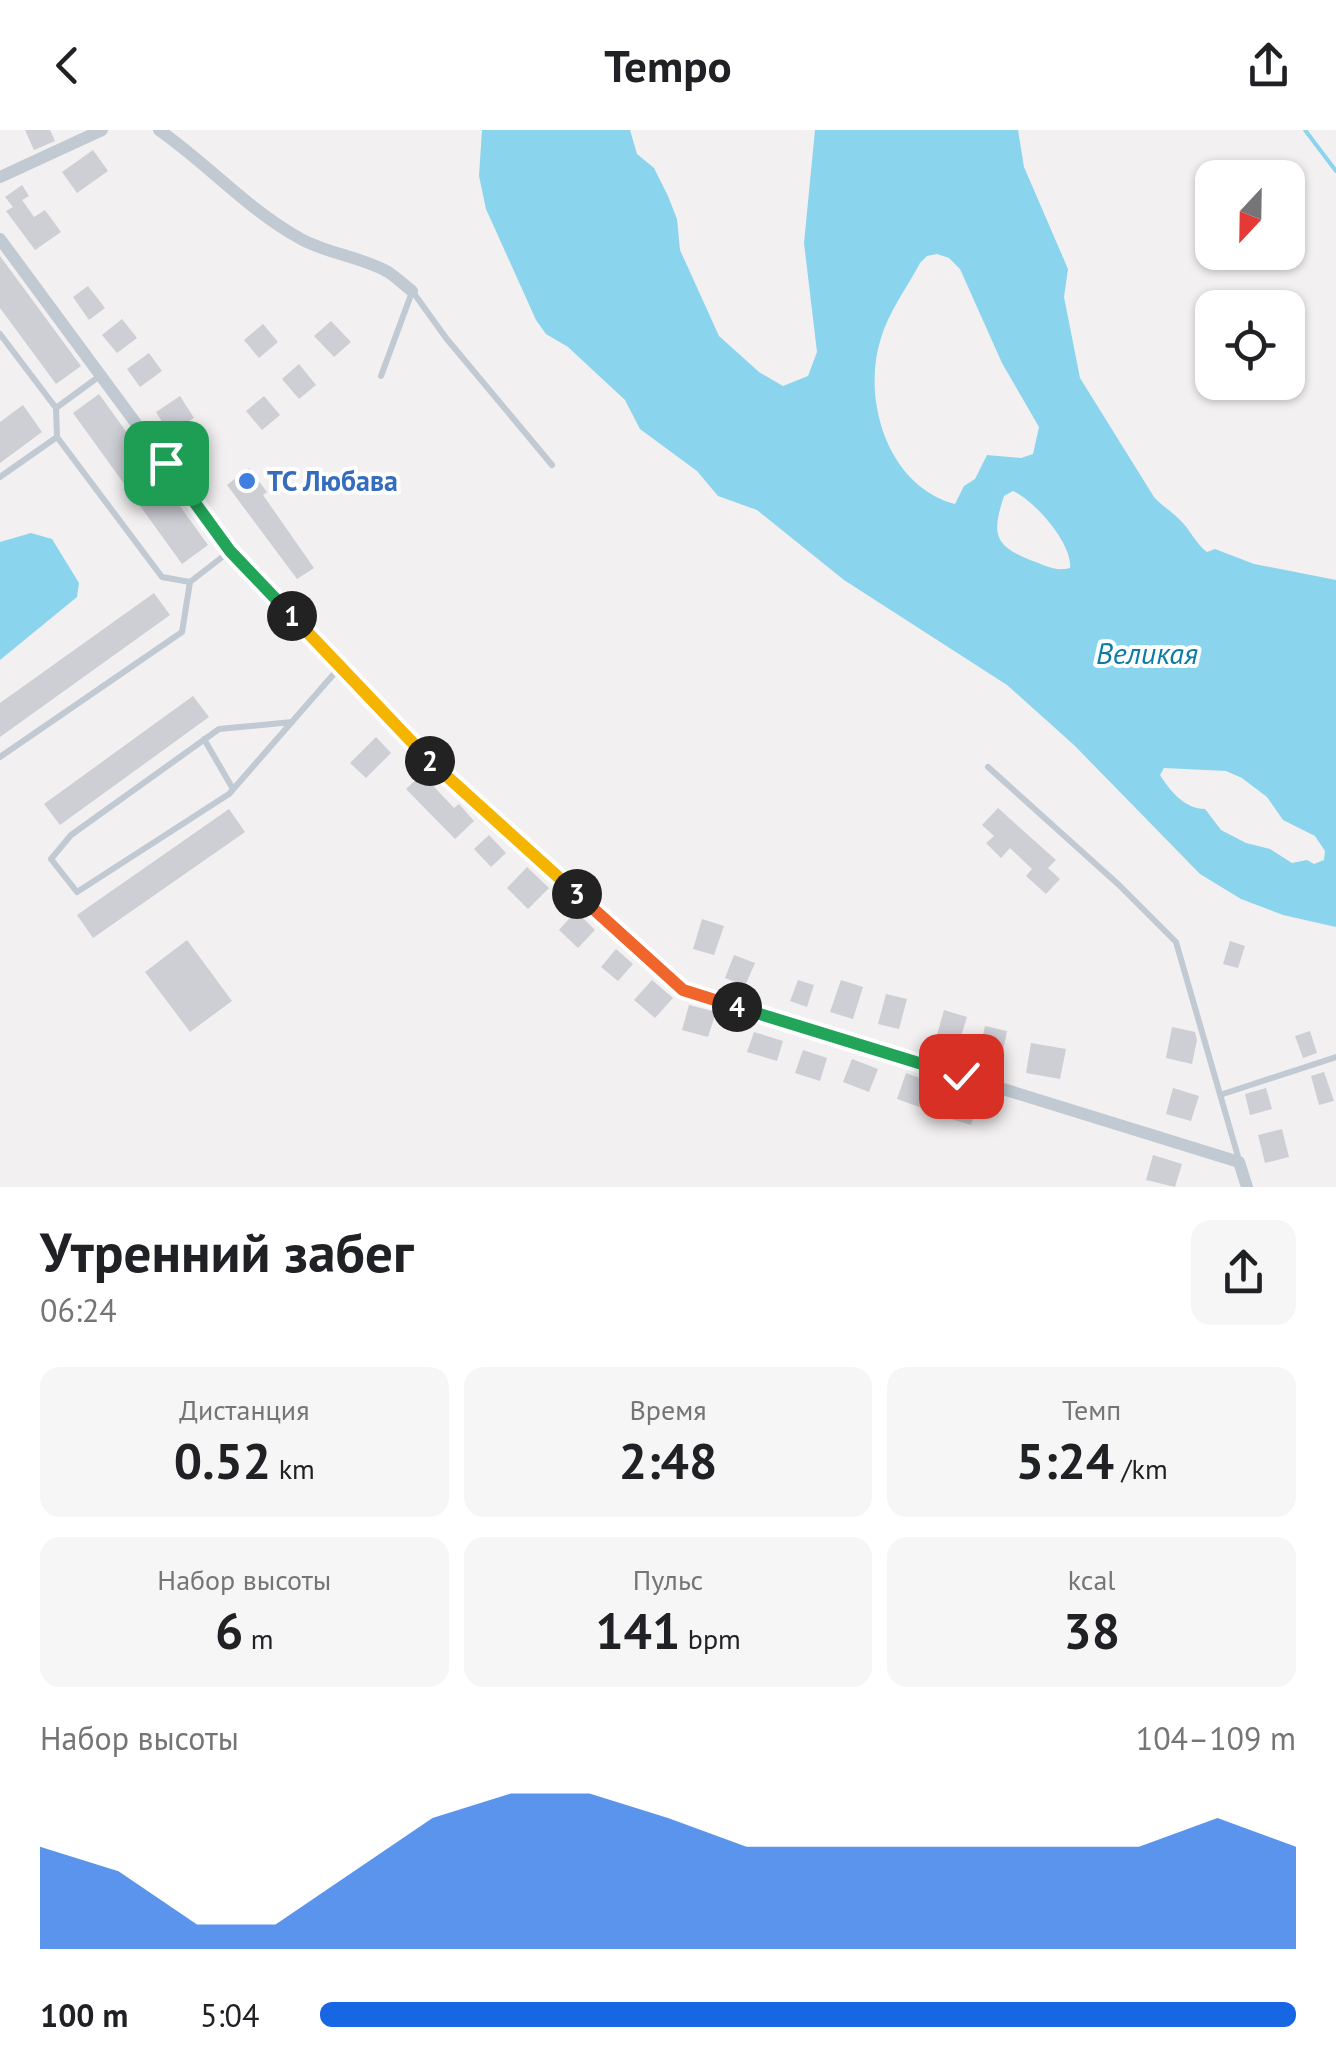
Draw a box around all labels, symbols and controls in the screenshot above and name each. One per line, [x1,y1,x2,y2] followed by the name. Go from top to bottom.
[604,36,732,94] text: Tempo
[40,38,95,93] icon: back
[1241,38,1296,93] icon: share
[1195,160,1305,270] north arrow
[1195,160,1305,400] map controls
[1195,290,1305,400] button: locate
[124,421,209,506] pin
[139,436,194,491] icon: arrive
[267,462,398,499] place label: ТС Любава
[236,470,258,492] marker: ТС Любава
[267,591,317,641] pin: 1
[284,597,300,634] text: 1
[1096,633,1198,672] water label: Великая
[405,736,455,786] pin: 2
[422,742,438,779] text: 2
[552,869,602,919] pin: 3
[569,875,585,912] text: 3
[712,982,762,1032] pin: 4
[729,988,745,1025] text: 4
[919,1034,1004,1119] pin
[934,1049,989,1104] icon: check
[40,1216,414,1287] text: Утренний забег
[1191,1220,1296,1325] button: share
[40,1289,117,1331] text: 06:24
[179,1391,309,1428] text: Дистанция
[629,1391,707,1428] text: Время
[1062,1391,1121,1428] text: Темп
[174,1428,271,1493] text: 0.52
[619,1428,717,1493] text: 2:48
[1016,1428,1114,1493] text: 5:24
[271,1450,315,1487] text: km
[1114,1450,1168,1487] text: /km
[157,1561,331,1598] text: Набор высоты
[633,1561,703,1598] text: Пульс
[1068,1561,1116,1598] text: kcal
[215,1598,243,1663] text: 6
[595,1598,680,1663] text: 141
[1063,1598,1120,1663] text: 38
[243,1620,274,1657] text: m
[680,1620,741,1657] text: bpm
[40,1717,239,1759] text: Набор высоты
[1136,1717,1296,1759] text: 104–109 m
[40,1994,128,2036] text: 100 m
[200,1994,259,2036] text: 5:04

